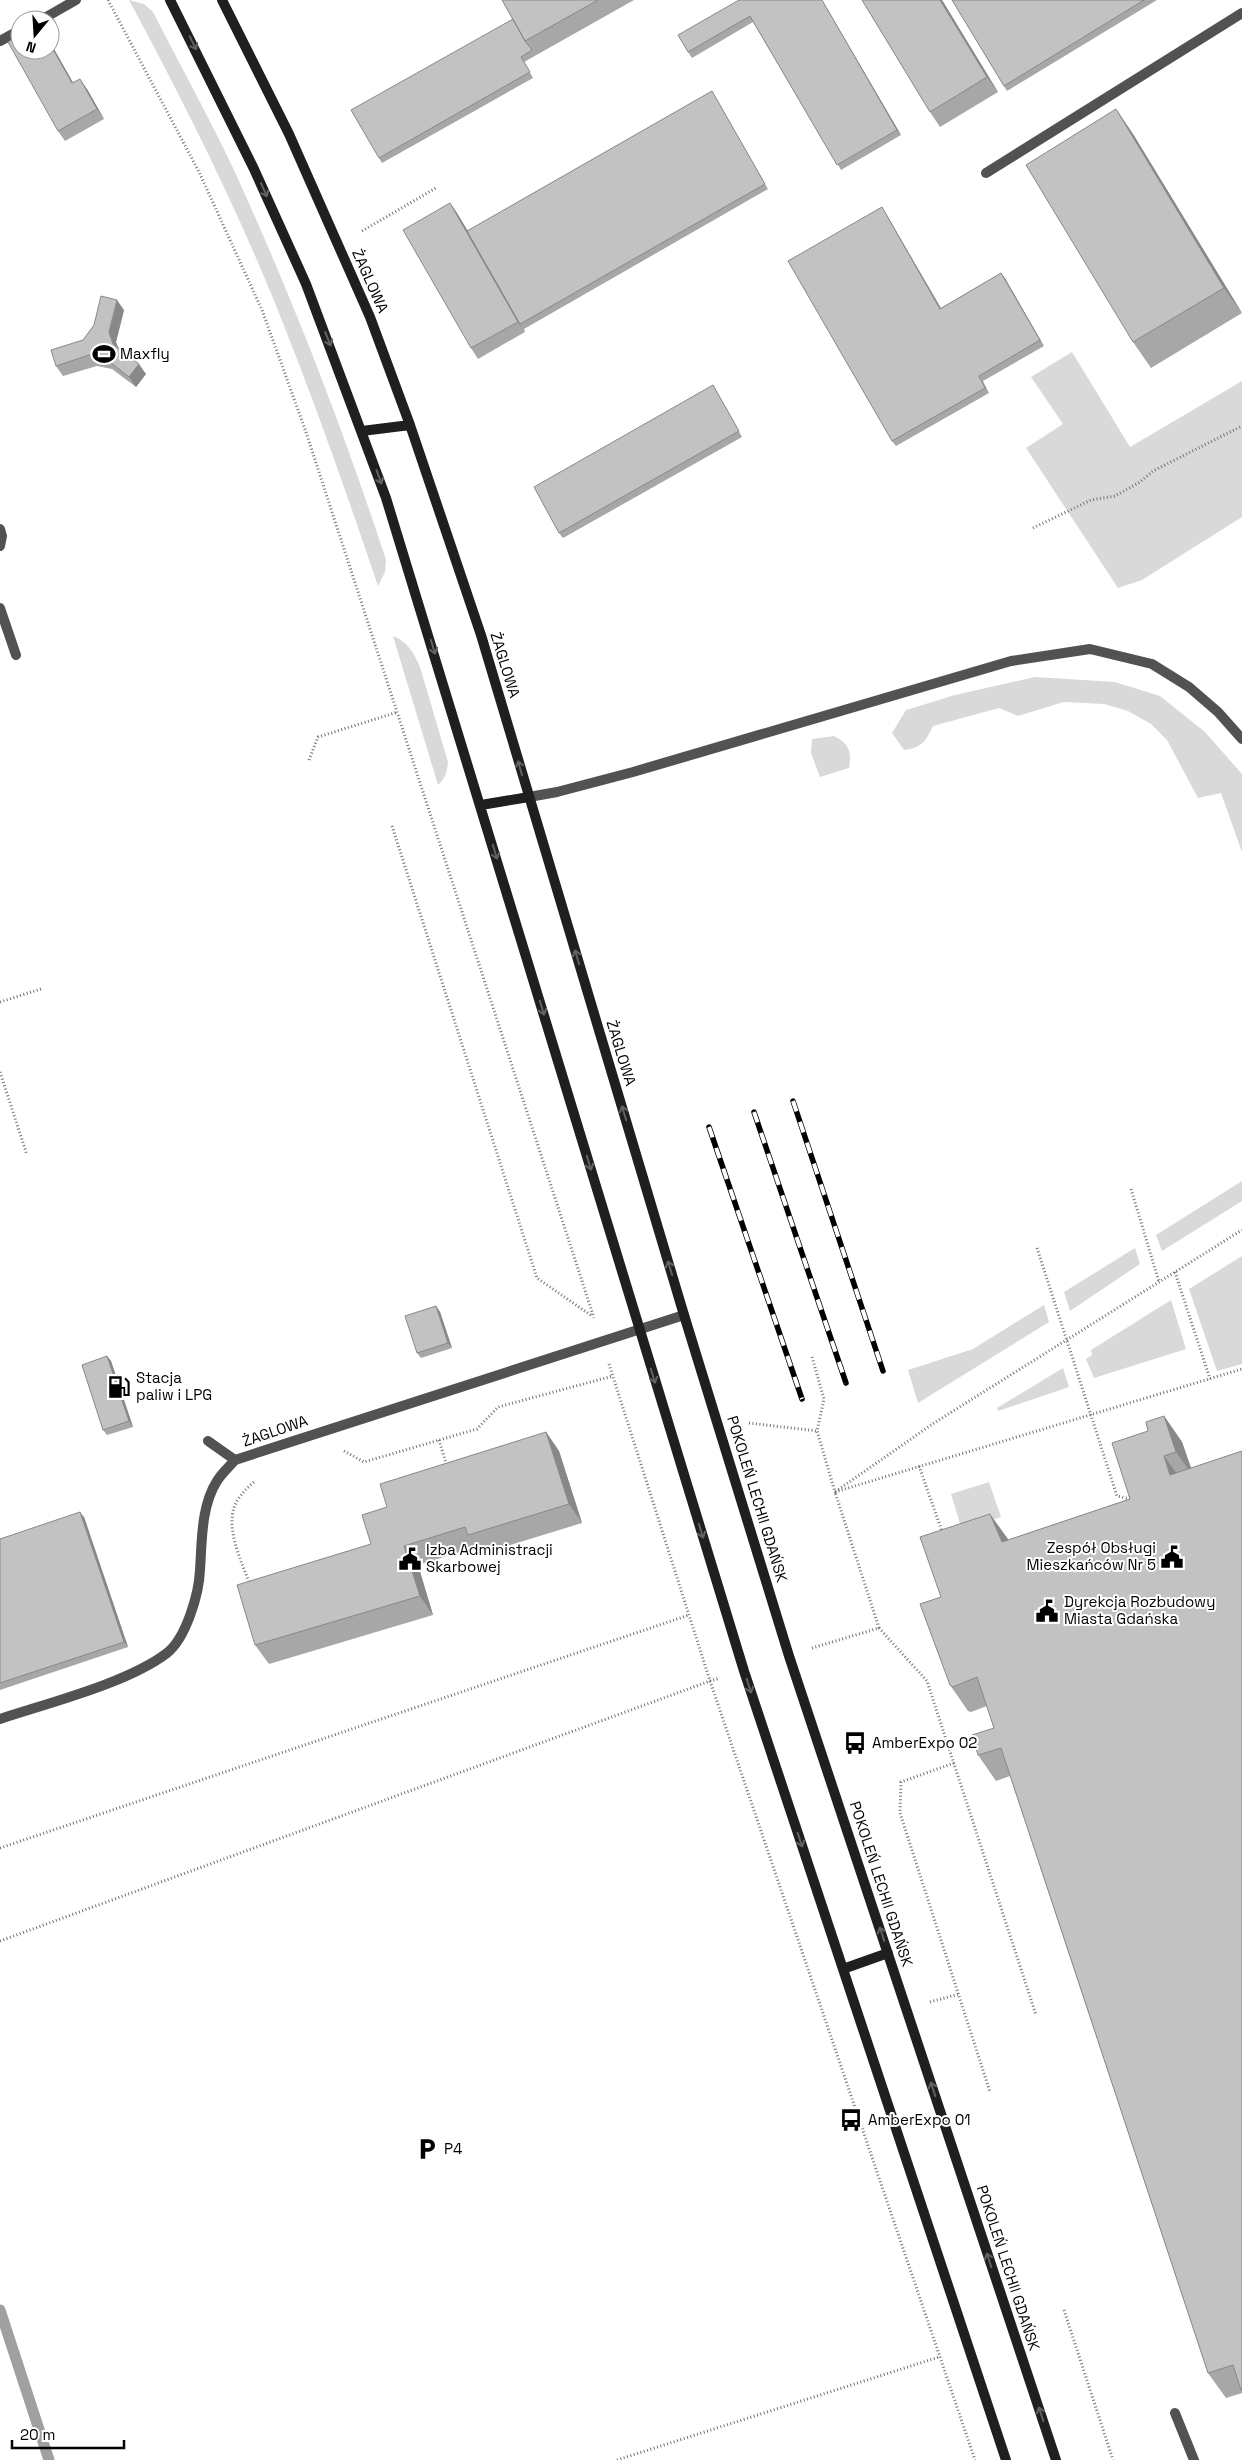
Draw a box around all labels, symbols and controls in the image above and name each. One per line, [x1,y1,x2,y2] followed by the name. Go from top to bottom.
[10,10,60,60] north arrow
[189,35,198,50] one-way arrow
[24,37,38,57] text: N
[259,182,269,197] one-way arrow
[348,246,393,316] street label: ŻAGLOWA
[324,331,333,346] one-way arrow
[91,341,117,367] sports icon: Maxfly
[120,344,170,363] place label: Maxfly
[374,469,384,485] one-way arrow
[486,630,525,701] street label: ŻAGLOWA
[428,638,438,654] one-way arrow
[515,760,524,776] one-way arrow
[491,844,501,860] one-way arrow
[571,949,581,965] one-way arrow
[538,999,548,1015] one-way arrow
[602,1018,641,1089] street label: ŻAGLOWA
[618,1105,628,1121] one-way arrow
[584,1155,594,1171] one-way arrow
[665,1261,675,1277] one-way arrow
[649,1367,659,1383] one-way arrow
[136,1368,212,1404] place label: Stacja paliw i LPG
[106,1374,132,1400] fuel station icon: Stacja paliw i LPG
[240,1410,311,1451] street label: ŻAGLOWA
[723,1413,792,1584] street label: POKOLEŃ LECHII GDAŃSK
[696,1523,706,1539] one-way arrow
[1027,1538,1156,1574] place label: Zespół Obsługi Mieszkańców Nr 5
[426,1540,553,1576] place label: Izba Administracji Skarbowej
[1159,1544,1185,1570] public building icon: Zespół Obsługi Mieszkańców Nr 5
[397,1546,423,1572] public building icon: Izba Administracji Skarbowej
[1064,1592,1215,1628] place label: Dyrekcja Rozbudowy Miasta Gdańska
[1034,1598,1060,1624] public building icon: Dyrekcja Rozbudowy Miasta Gdańska
[745,1678,754,1693] one-way arrow
[842,1730,868,1756] bus stop icon: AmberExpo 02
[872,1733,977,1752] place label: AmberExpo 02
[846,1799,917,1969] street label: POKOLEŃ LECHII GDAŃSK
[796,1832,806,1848] one-way arrow
[877,1927,886,1943] one-way arrow
[927,2081,937,2097] one-way arrow
[838,2107,864,2133] bus stop icon: AmberExpo 01
[868,2110,971,2129] place label: AmberExpo 01
[414,2136,440,2162] parking icon: P4
[444,2139,462,2158] place label: P4
[973,2183,1044,2353] street label: POKOLEŃ LECHII GDAŃSK
[984,2252,994,2268] one-way arrow
[1035,2406,1045,2422] one-way arrow
[12,2418,125,2450] scale bar
[20,2425,55,2444] text: 20 m

